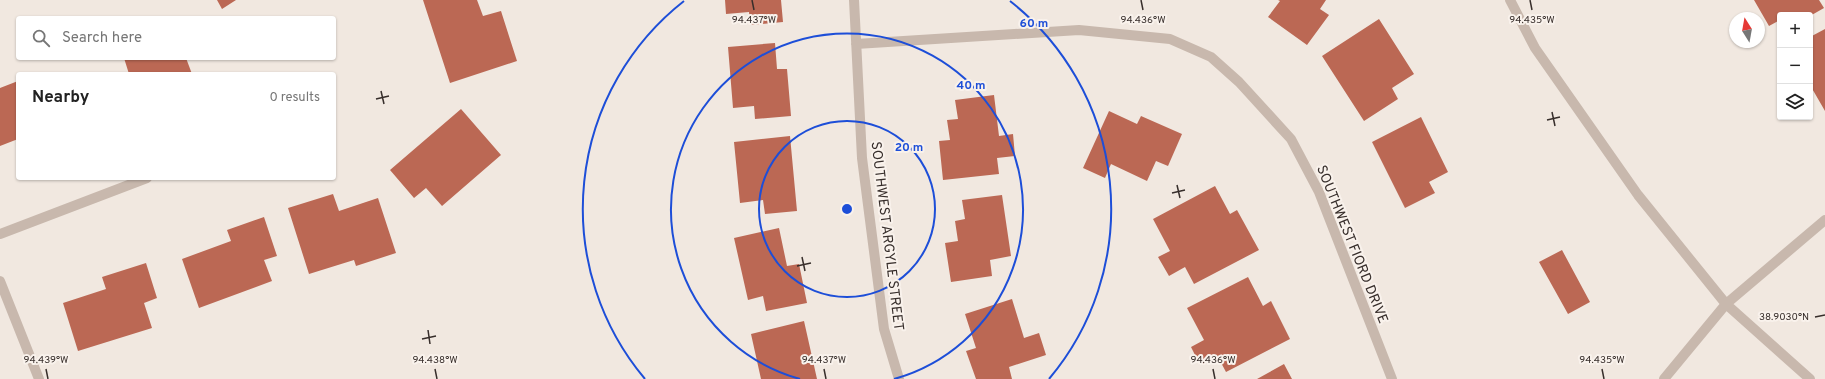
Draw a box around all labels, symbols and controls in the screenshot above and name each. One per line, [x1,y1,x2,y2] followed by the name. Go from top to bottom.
[1729,12,1765,48] north arrow
[1777,12,1813,120] map controls
[1777,12,1813,48] button: +
[732,14,776,27] text: 94.437°W
[1120,14,1166,27] text: 94.436°W
[1509,14,1555,27] text: 94.435°W
[16,16,336,60] search box
[1020,16,1048,32] text: 60 m
[30,27,52,49] icon: search
[62,29,142,48] text: Search here
[1777,48,1813,84] button: −
[956,78,986,94] text: 40 m
[1777,84,1813,120] button: layers
[32,87,89,109] text: Nearby
[269,90,320,106] text: 0 results
[895,140,923,156] text: 20 m
[866,141,907,332] street label: SOUTHWEST ARGYLE STREET
[1312,163,1391,326] street label: SOUTHWEST FIORD DRIVE
[840,202,854,216] centre of rings
[1759,311,1809,324] text: 38.9030°N
[24,354,68,367] text: 94.439°W
[412,354,458,367] text: 94.438°W
[802,354,846,367] text: 94.437°W
[1190,354,1236,367] text: 94.436°W
[1579,354,1625,367] text: 94.435°W

